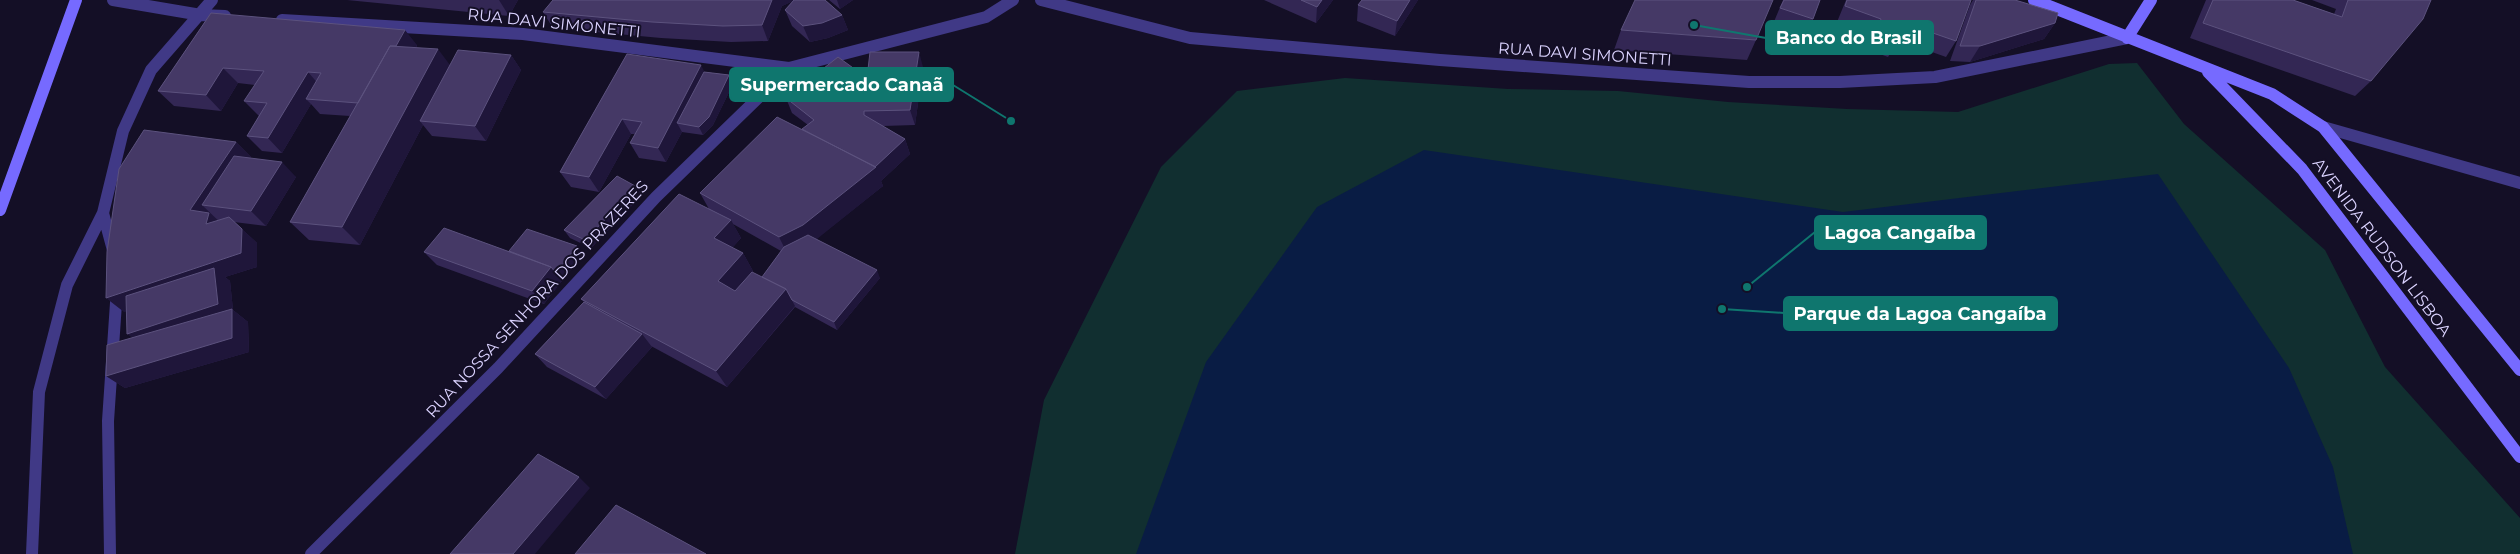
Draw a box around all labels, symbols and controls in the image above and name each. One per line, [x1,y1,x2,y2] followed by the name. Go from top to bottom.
[466,4,642,42] street label: RUA DAVI SIMONETTI
[1766,21,1933,54] callout: Banco do Brasil
[1776,27,1922,49] text: Banco do Brasil
[1498,38,1672,70] street label: RUA DAVI SIMONETTI
[730,68,953,101] callout: Supermercado Canaã
[740,74,944,96] text: Supermercado Canaã
[2309,154,2455,340] street label: AVENIDA RUDSON LISBOA
[422,177,652,421] street label: RUA NOSSA SENHORA DOS PRAZERES
[1815,216,1986,249] callout: Lagoa Cangaíba
[1824,222,1976,244] text: Lagoa Cangaíba
[1784,297,2057,330] callout: Parque da Lagoa Cangaíba
[1793,303,2047,325] text: Parque da Lagoa Cangaíba

